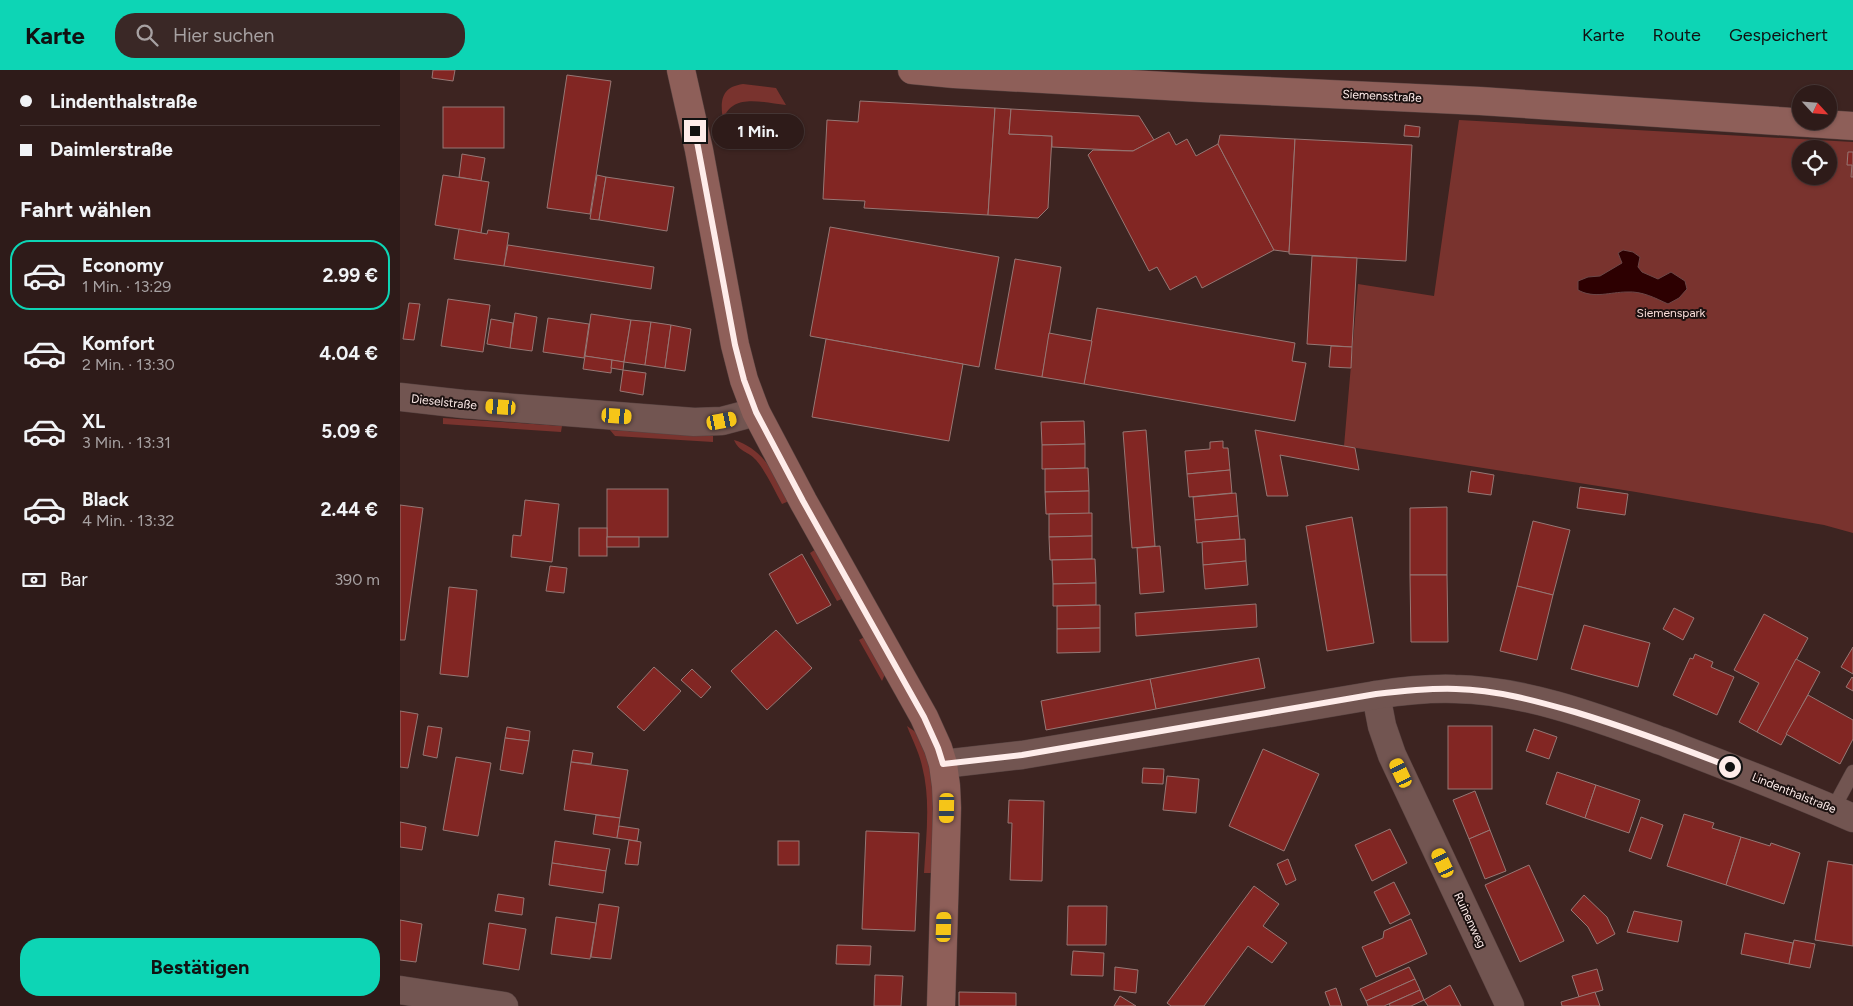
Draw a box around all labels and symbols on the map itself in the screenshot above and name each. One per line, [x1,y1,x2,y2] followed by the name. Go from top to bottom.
[1792,85,1838,130] north arrow
[1342,87,1422,105] street label: Siemensstraße
[712,114,805,148] callout: 1 Min.
[684,120,706,142] route end
[1637,306,1706,320] park label: Siemenspark
[410,392,478,412] street label: Dieselstraße
[485,398,516,416] car
[601,407,632,425] car
[705,411,738,431] car
[1387,756,1414,790] car
[1719,756,1741,778] route start
[1750,770,1839,816] street label: Lindenthalstraße
[939,793,954,823] car
[1429,846,1456,880] car
[1451,890,1489,950] street label: Ruinenweg
[935,912,952,942] car

